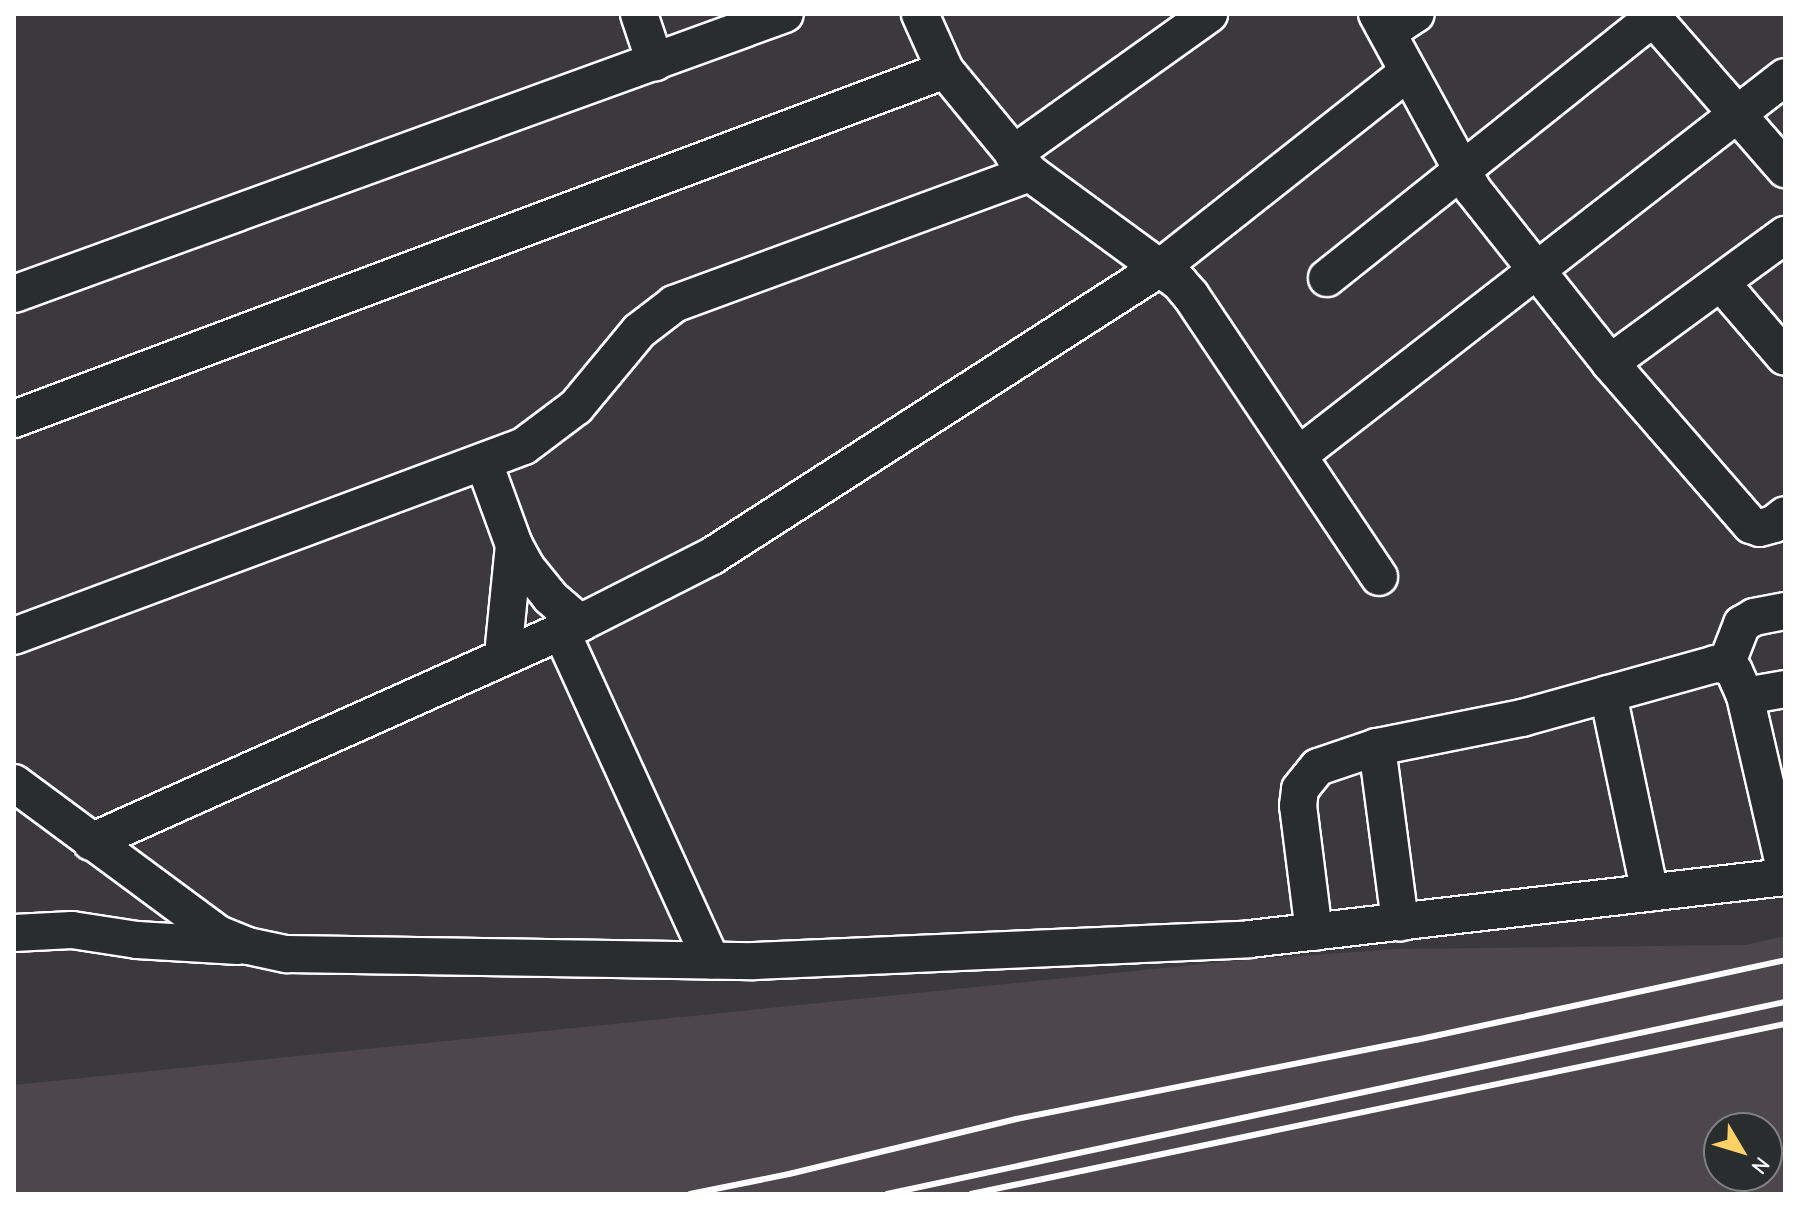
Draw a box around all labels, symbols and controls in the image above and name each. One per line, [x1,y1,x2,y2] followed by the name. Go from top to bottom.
[1703,1112,1783,1192] north arrow
[1746,1152,1775,1179] text: N

